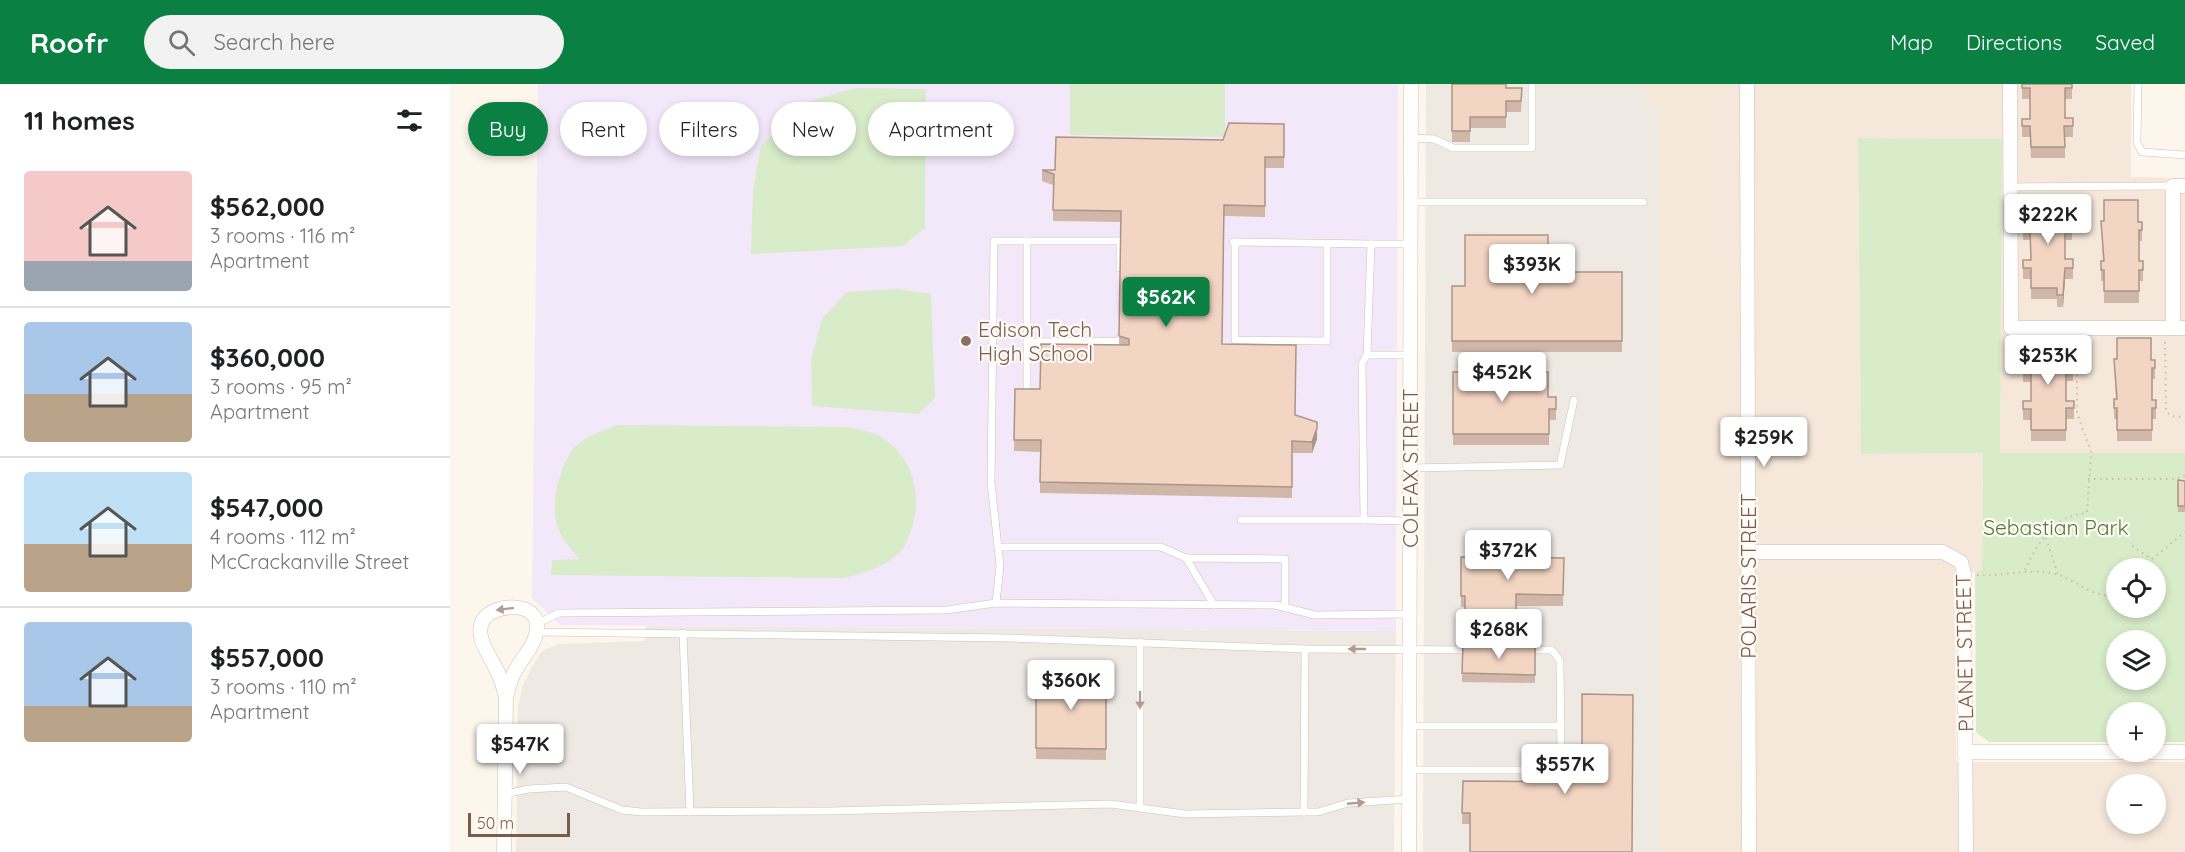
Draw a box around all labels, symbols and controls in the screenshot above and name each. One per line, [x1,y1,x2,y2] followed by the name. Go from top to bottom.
[144,15,564,69] search box
[30,25,108,60] text: Roofr
[165,26,198,59] icon: search
[213,28,335,56] text: Search here
[1890,29,1933,55] text: Map
[1966,29,2062,55] text: Directions
[2095,29,2155,55] text: Saved
[468,102,548,156] chip: Buy
[560,102,647,156] chip: Rent
[659,102,759,156] chip: Filters
[771,102,856,156] chip: New
[868,102,1014,156] chip: Apartment
[24,104,135,137] text: 11 homes
[393,104,426,137] icon: filters
[210,190,325,223] text: $562,000
[2006,194,2090,245] pin: $222K
[72,195,144,267] icon: home
[2018,201,2078,226] text: $222K
[210,223,355,248] text: 3 rooms · 116 m²
[1490,244,1574,295] pin: $393K
[210,248,310,273] text: Apartment
[1503,251,1561,276] text: $393K
[1124,277,1208,328] pin: $562K
[1137,284,1196,309] text: $562K
[978,316,1093,366] place label: Edison Tech High School
[959,334,973,348] marker: Edison Tech High School
[2006,335,2090,386] pin: $253K
[210,341,325,374] text: $360,000
[2019,342,2077,367] text: $253K
[72,346,144,418] icon: home
[1460,352,1544,403] pin: $452K
[1472,359,1532,384] text: $452K
[210,374,352,399] text: 3 rooms · 95 m²
[1397,388,1423,548] street label: COLFAX STREET
[210,399,310,424] text: Apartment
[1722,417,1806,468] pin: $259K
[1734,424,1794,449] text: $259K
[210,491,324,524] text: $547,000
[1735,493,1761,659] street label: POLARIS STREET
[72,496,144,568] icon: home
[1983,514,2129,540] park label: Sebastian Park
[210,524,356,549] text: 4 rooms · 112 m²
[1466,530,1550,581] pin: $372K
[1479,537,1537,562] text: $372K
[210,549,409,574] text: McCrackanville Street
[2106,558,2166,834] map controls
[2106,558,2166,618] button: locate
[1950,574,1978,732] street label: PLANET STREET
[495,604,514,613] one-way arrow
[1457,609,1541,660] pin: $268K
[1470,616,1528,641] text: $268K
[2106,630,2166,690] button: layers
[210,641,324,674] text: $557,000
[1348,644,1367,654] one-way arrow
[72,646,144,718] icon: home
[1029,660,1113,711] pin: $360K
[1041,667,1101,692] text: $360K
[210,674,357,699] text: 3 rooms · 110 m²
[1135,691,1145,710] one-way arrow
[210,699,310,724] text: Apartment
[2106,702,2166,762] button: +
[478,724,562,775] pin: $547K
[491,731,549,756] text: $547K
[1523,744,1607,795] pin: $557K
[1535,751,1595,776] text: $557K
[2106,774,2166,834] button: −
[1347,798,1366,808] one-way arrow
[468,810,570,838] scale bar
[477,813,514,833] text: 50 m

